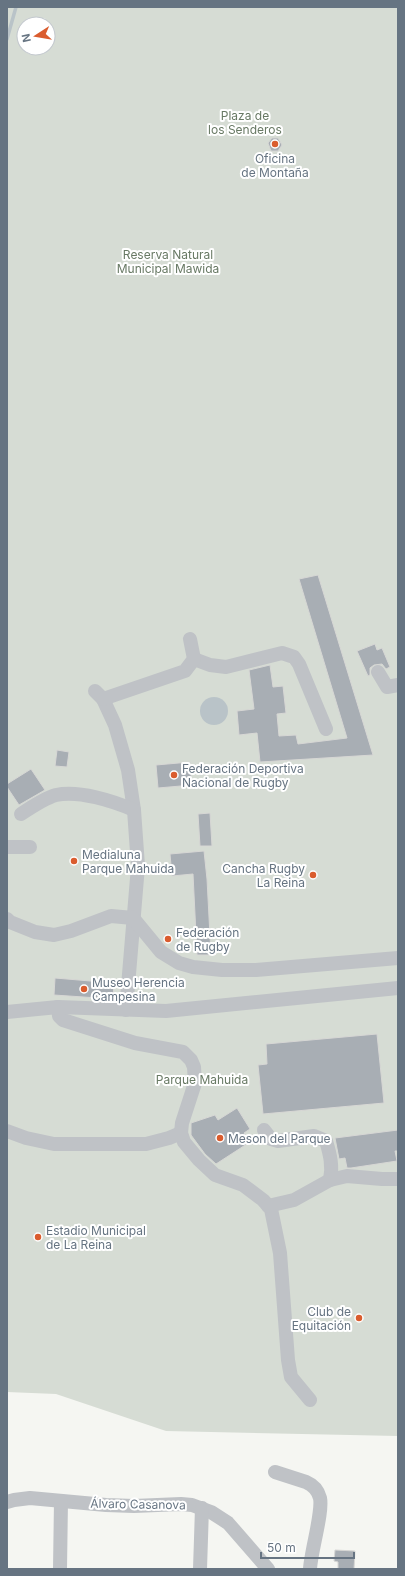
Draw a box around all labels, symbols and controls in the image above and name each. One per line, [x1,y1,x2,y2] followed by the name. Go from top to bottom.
[16,16,56,56] north arrow
[18,33,34,44] text: N
[208,108,282,137] park label: Plaza de los Senderos
[270,139,280,149] marker: Oficina de Montaña
[241,151,309,180] place label: Oficina de Montaña
[117,247,219,276] park label: Reserva Natural Municipal Mawida
[182,761,304,790] place label: Federación Deportiva Nacional de Rugby
[169,770,179,780] marker: Federación Deportiva Nacional de Rugby
[82,847,174,876] place label: Medialuna Parque Mahuida
[69,856,79,866] marker: Medialuna Parque Mahuida
[222,861,305,890] place label: Cancha Rugby La Reina
[308,870,318,880] marker: Cancha Rugby La Reina
[176,925,239,954] place label: Federación de Rugby
[163,934,173,944] marker: Federación de Rugby
[92,975,185,1004] place label: Museo Herencia Campesina
[79,984,89,994] marker: Museo Herencia Campesina
[156,1072,248,1087] park label: Parque Mahuida
[228,1131,331,1146] place label: Meson del Parque
[215,1133,225,1143] marker: Meson del Parque
[46,1223,146,1252] place label: Estadio Municipal de La Reina
[33,1232,43,1242] marker: Estadio Municipal de La Reina
[292,1304,351,1333] place label: Club de Equitación
[354,1313,364,1323] marker: Club de Equitación
[90,1496,186,1512] street label: Álvaro Casanova
[261,1534,354,1560] scale bar
[267,1540,296,1555] text: 50 m

